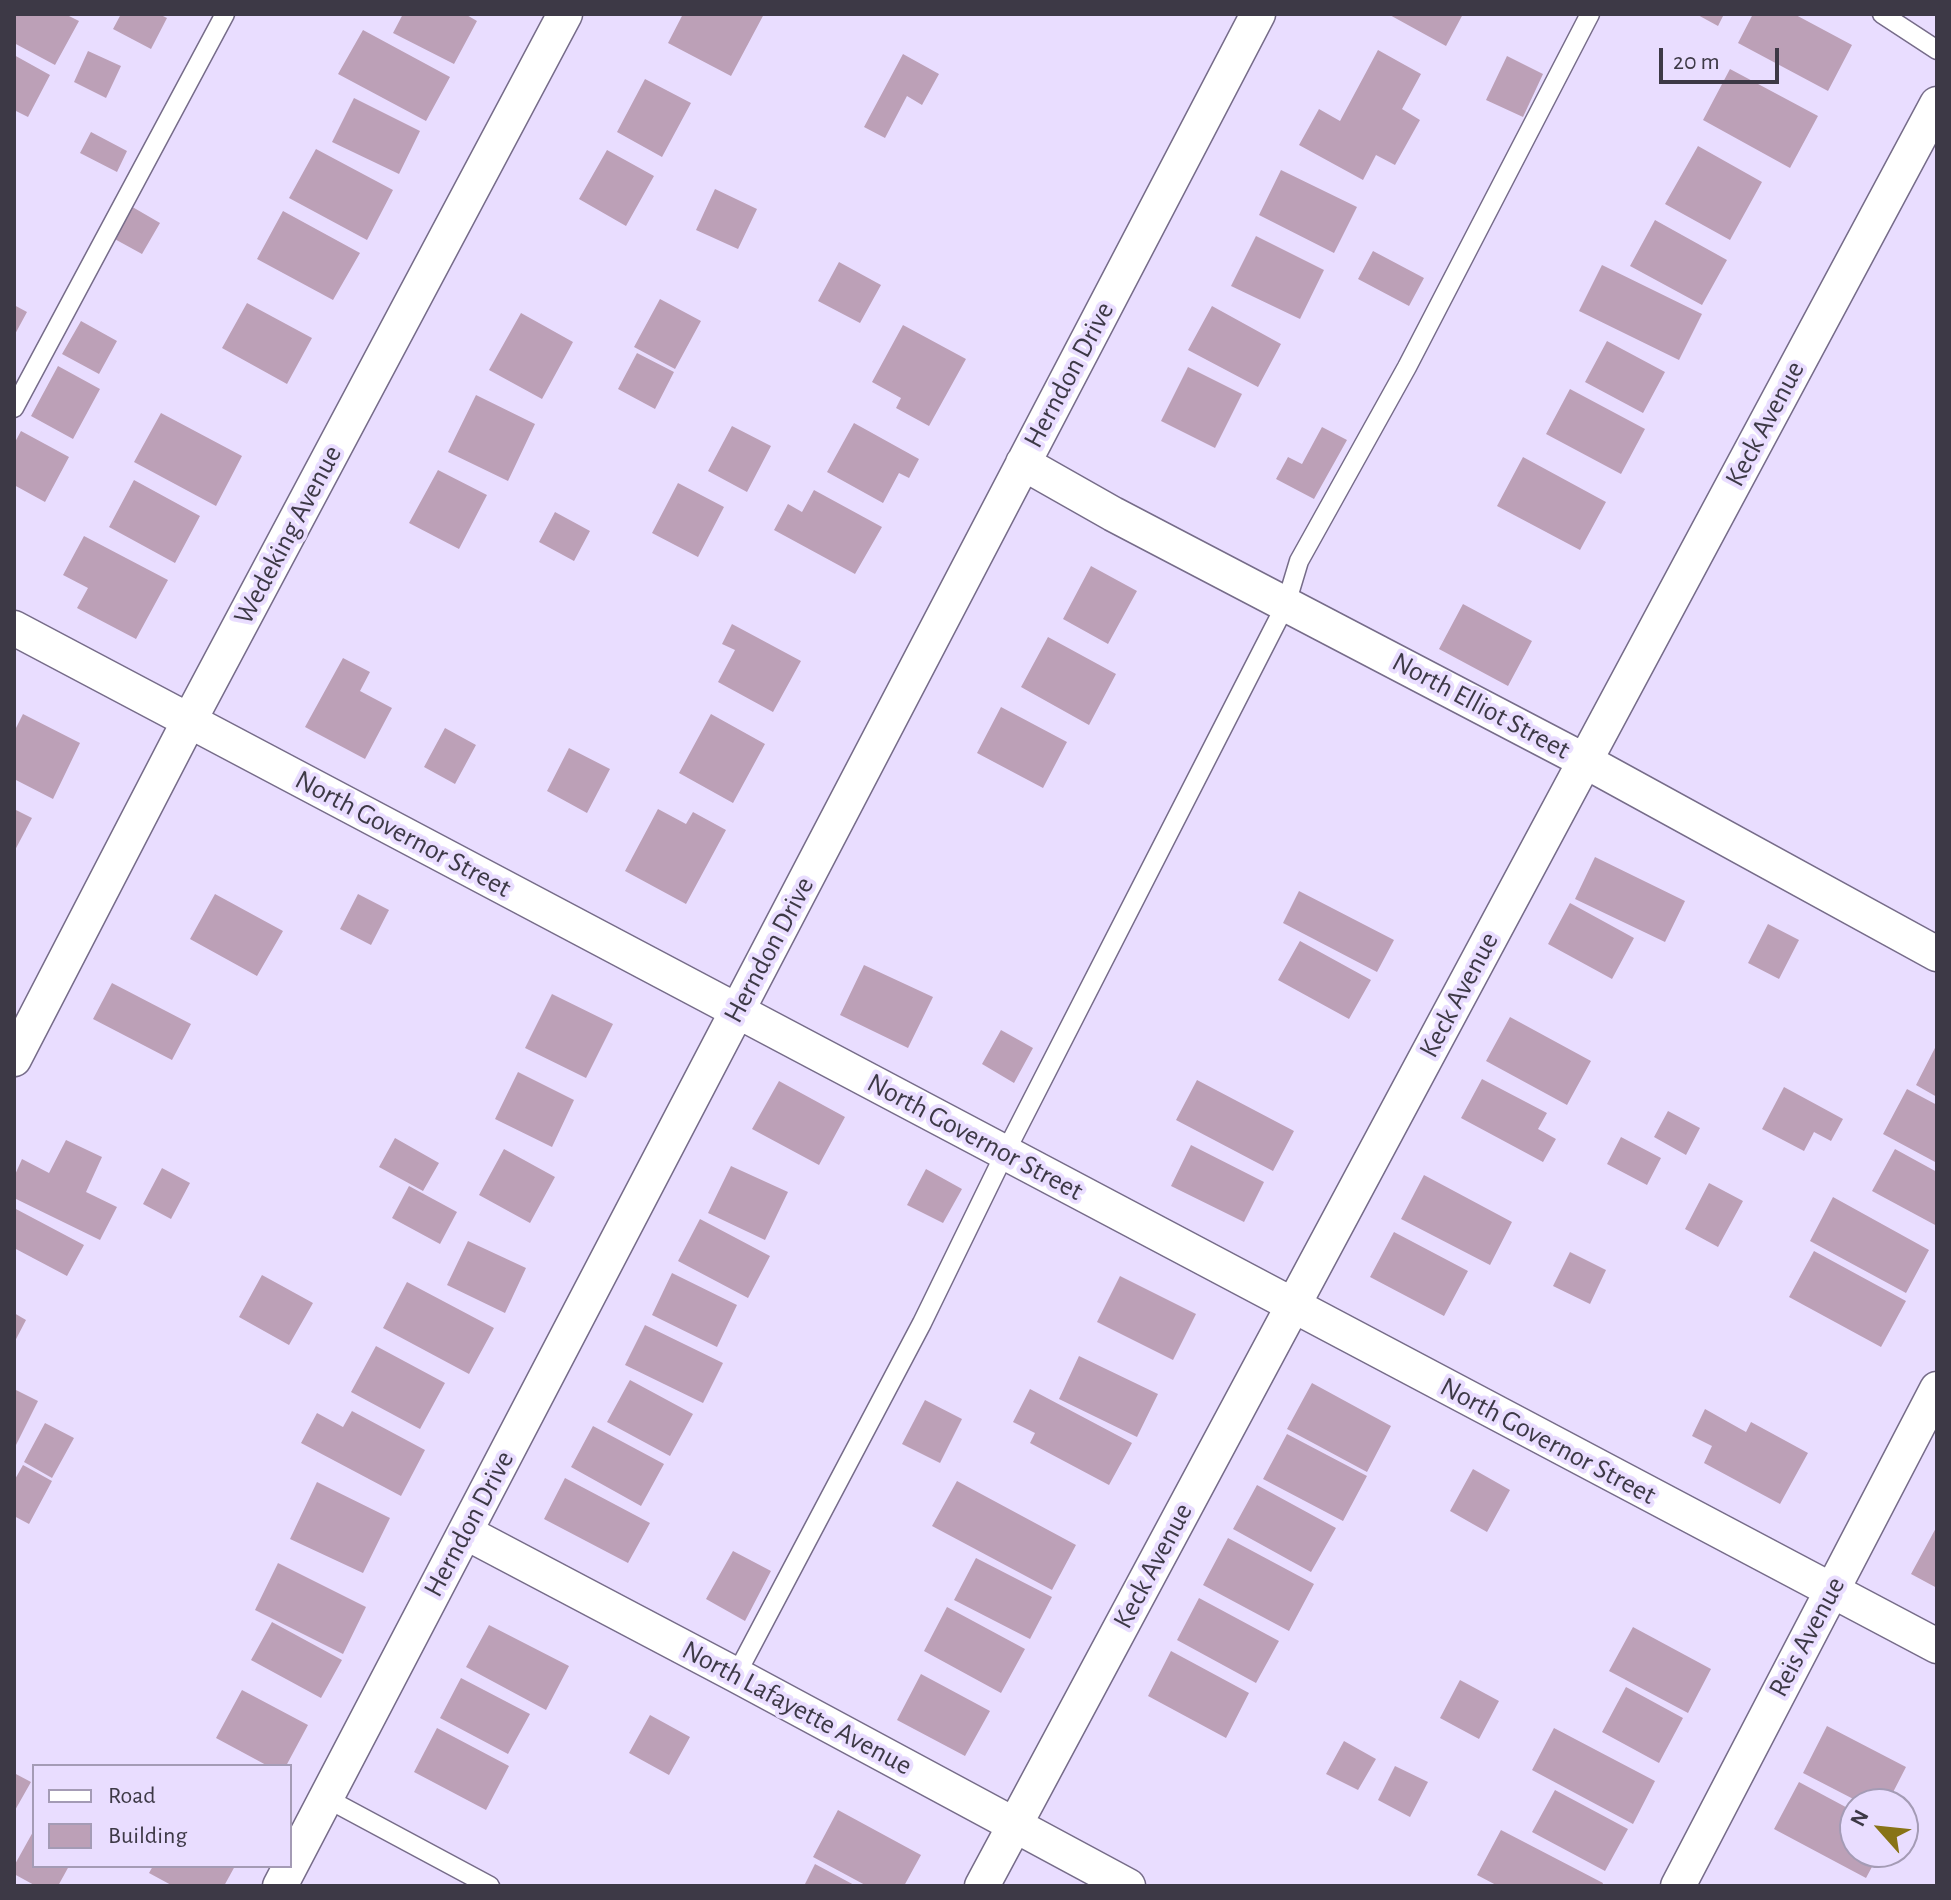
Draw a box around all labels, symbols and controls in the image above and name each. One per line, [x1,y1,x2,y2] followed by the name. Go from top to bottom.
[1663,32,1783,82] scale bar
[1673,50,1720,74] text: 20 m
[1017,296,1121,454] street label: Herndon Drive
[1718,355,1812,493] street label: Keck Avenue
[227,440,349,630] street label: Wedeking Avenue
[1386,645,1576,767] street label: North Elliot Street
[289,763,517,905] street label: North Governor Street
[717,871,821,1029] street label: Herndon Drive
[1412,926,1506,1064] street label: Keck Avenue
[861,1066,1089,1208] street label: North Governor Street
[1434,1370,1662,1512] street label: North Governor Street
[417,1445,521,1603] street label: Herndon Drive
[1106,1497,1200,1635] street label: Keck Avenue
[1761,1571,1853,1703] street label: Reis Avenue
[676,1633,918,1783] street label: North Lafayette Avenue
[32,1764,292,1868] legend
[108,1784,156,1808] text: Road
[1839,1788,1919,1868] north arrow
[1846,1806,1873,1830] text: N
[108,1824,187,1848] text: Building

